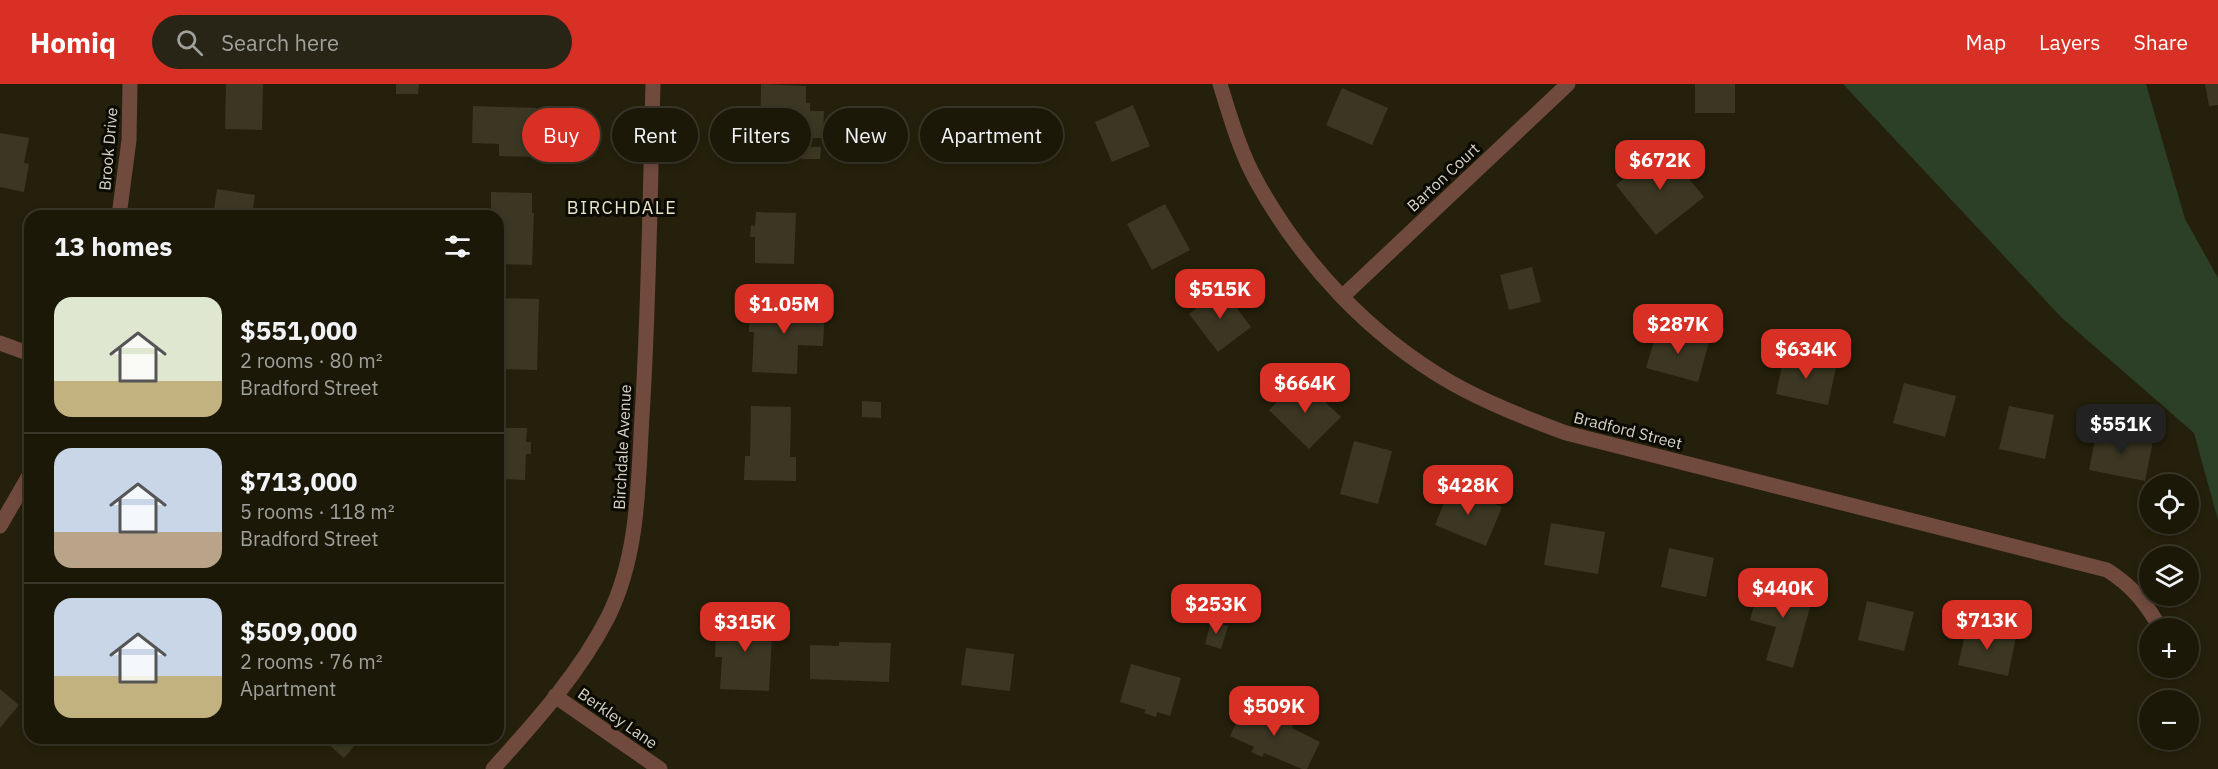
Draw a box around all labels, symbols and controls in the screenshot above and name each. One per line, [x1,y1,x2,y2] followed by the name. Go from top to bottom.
[152,15,572,69] search box
[30,24,116,61] text: Homiq
[173,26,206,59] icon: search
[221,28,339,57] text: Search here
[1966,28,2006,56] text: Map
[2039,28,2101,56] text: Layers
[2134,28,2188,56] text: Share
[94,106,122,191] street label: Brook Drive
[522,108,600,162] chip: Buy
[612,108,698,162] chip: Rent
[710,108,811,162] chip: Filters
[823,108,908,162] chip: New
[920,108,1063,162] chip: Apartment
[1403,138,1483,216] street label: Barton Court
[1618,140,1702,191] pin: $672K
[1629,146,1691,173] text: $672K
[567,196,677,219] district label: BIRCHDALE
[54,229,172,263] text: 13 homes
[441,230,474,263] icon: filters
[1178,269,1262,320] pin: $515K
[1189,275,1251,302] text: $515K
[735,284,833,335] pin: $1.05M
[749,290,819,317] text: $1.05M
[1636,304,1720,355] pin: $287K
[1647,310,1709,337] text: $287K
[240,313,357,347] text: $551,000
[102,321,174,393] icon: home
[1764,329,1848,380] pin: $634K
[1775,335,1837,362] text: $634K
[240,347,383,374] text: 2 rooms · 80 m²
[1263,363,1347,414] pin: $664K
[1274,369,1336,396] text: $664K
[240,374,379,401] text: Bradford Street
[609,384,635,510] street label: Birchdale Avenue
[2079,404,2163,455] pin: $551K
[1572,407,1684,453] street label: Bradford Street
[2090,410,2152,437] text: $551K
[240,464,357,498] text: $713,000
[1426,465,1510,516] pin: $428K
[1437,471,1499,498] text: $428K
[102,472,174,544] icon: home
[2139,474,2199,750] map controls
[2139,474,2199,534] button: locate
[240,498,395,525] text: 5 rooms · 118 m²
[240,525,379,552] text: Bradford Street
[2139,546,2199,606] button: layers
[1741,568,1825,619] pin: $440K
[1752,574,1814,601] text: $440K
[1174,584,1258,635] pin: $253K
[1185,590,1247,617] text: $253K
[1945,600,2029,651] pin: $713K
[703,602,787,653] pin: $315K
[1956,606,2018,633] text: $713K
[714,608,776,635] text: $315K
[240,614,357,648] text: $509,000
[2139,618,2199,678] button: +
[102,622,174,694] icon: home
[240,648,383,675] text: 2 rooms · 76 m²
[240,675,336,702] text: Apartment
[574,683,662,753] street label: Berkley Lane
[1232,686,1316,737] pin: $509K
[2139,690,2199,750] button: −
[1243,692,1305,719] text: $509K

